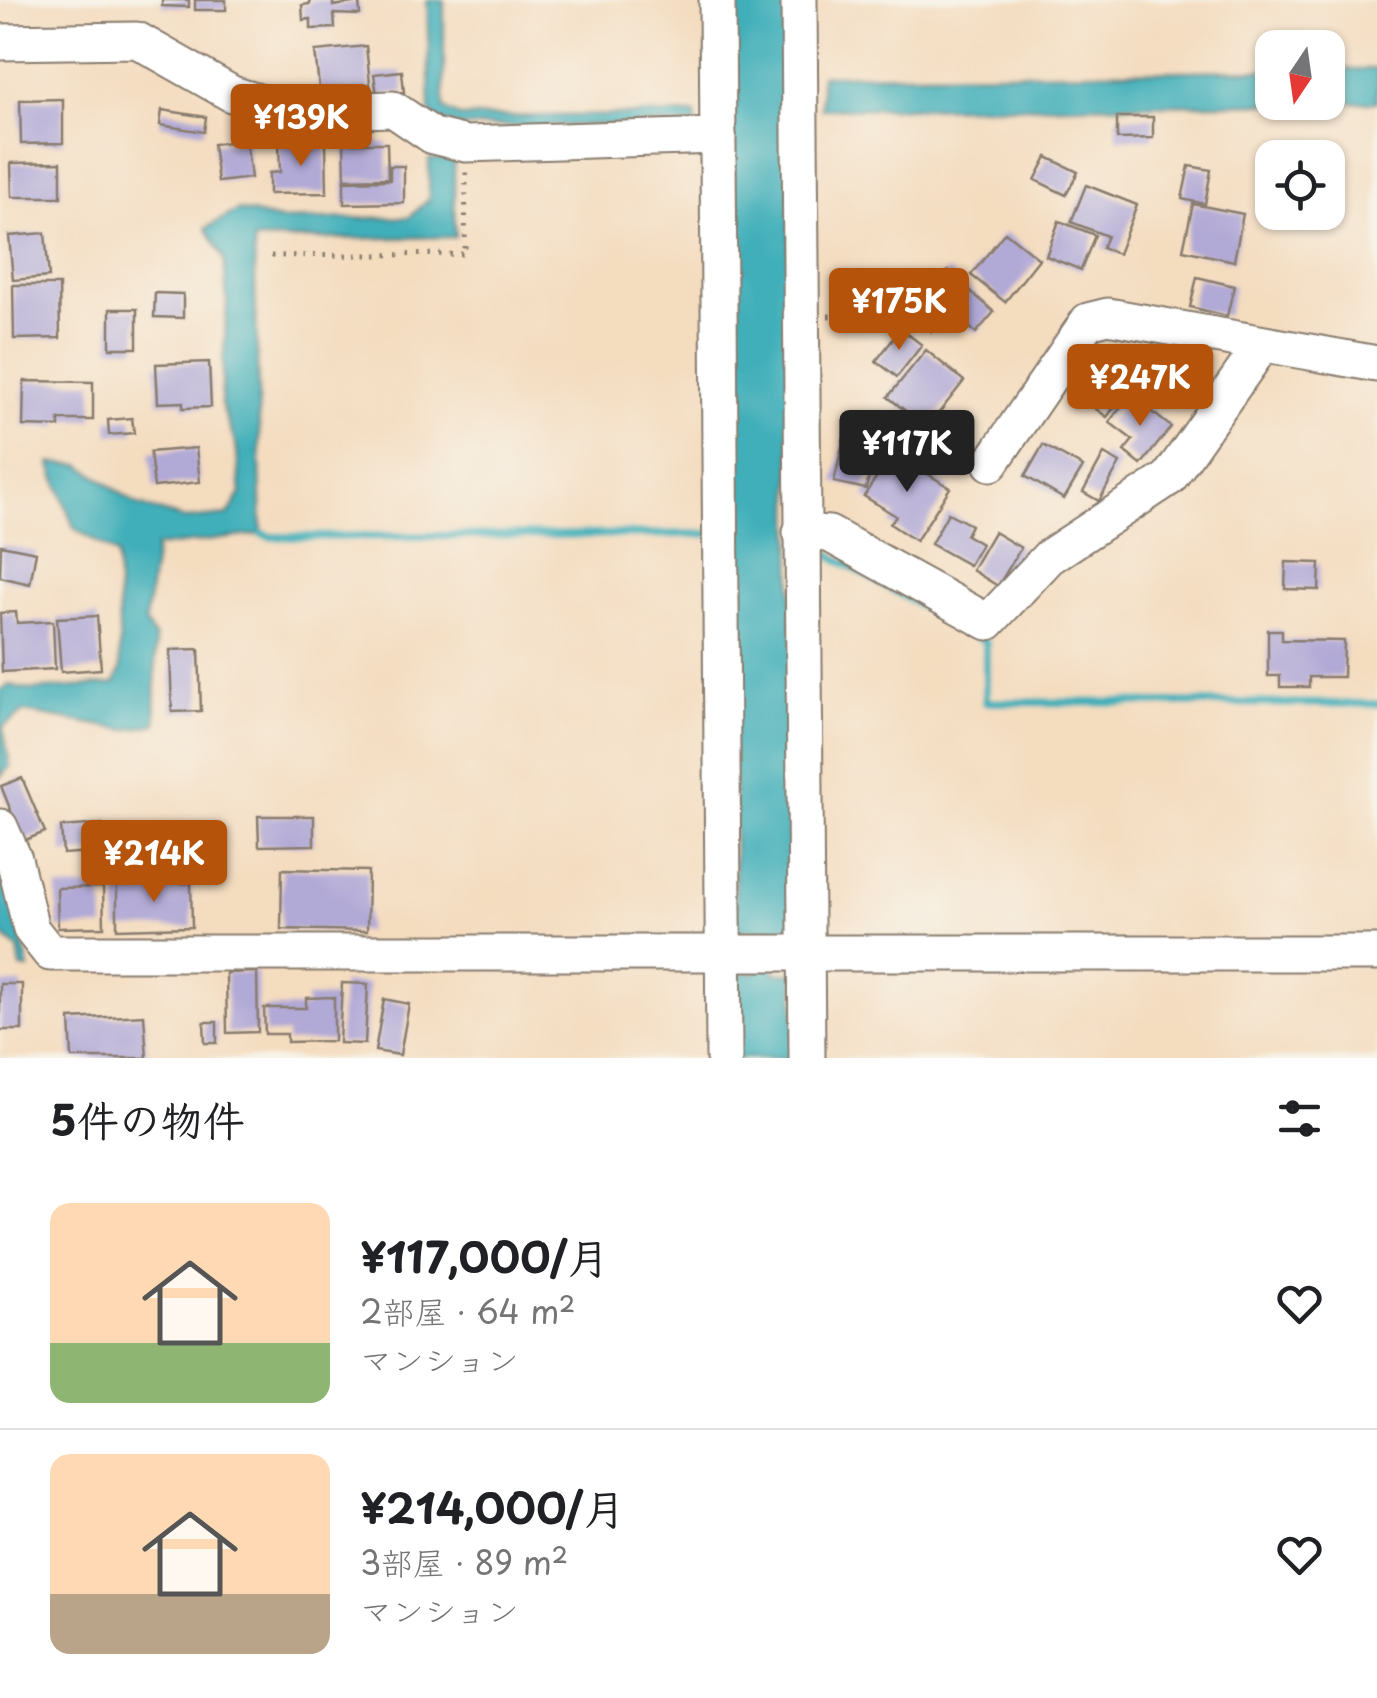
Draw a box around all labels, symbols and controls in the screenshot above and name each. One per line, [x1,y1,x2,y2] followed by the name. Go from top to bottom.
[1255,30,1345,120] north arrow
[1255,30,1345,230] map controls
[231,84,371,169] pin: ¥139K
[253,92,349,140] text: ¥139K
[1255,140,1345,230] button: locate
[829,268,969,353] pin: ¥175K
[851,276,947,324] text: ¥175K
[1070,344,1210,429] pin: ¥247K
[1089,352,1191,400] text: ¥247K
[837,410,977,495] pin: ¥117K
[861,418,953,466] text: ¥117K
[84,820,224,905] pin: ¥214K
[103,828,205,876] text: ¥214K
[50,1087,245,1150] text: 5件の物件
[1272,1091,1327,1146] icon: filters
[360,1224,609,1287] text: ¥117,000/月
[130,1243,250,1363] icon: home
[1272,1276,1327,1331] icon: heart
[360,1287,576,1335] text: 2部屋 · 64 m²
[360,1335,519,1383] text: マンション
[360,1475,625,1538] text: ¥214,000/月
[130,1494,250,1614] icon: home
[1272,1527,1327,1582] icon: heart
[360,1538,568,1586] text: 3部屋 · 89 m²
[360,1586,519,1634] text: マンション

